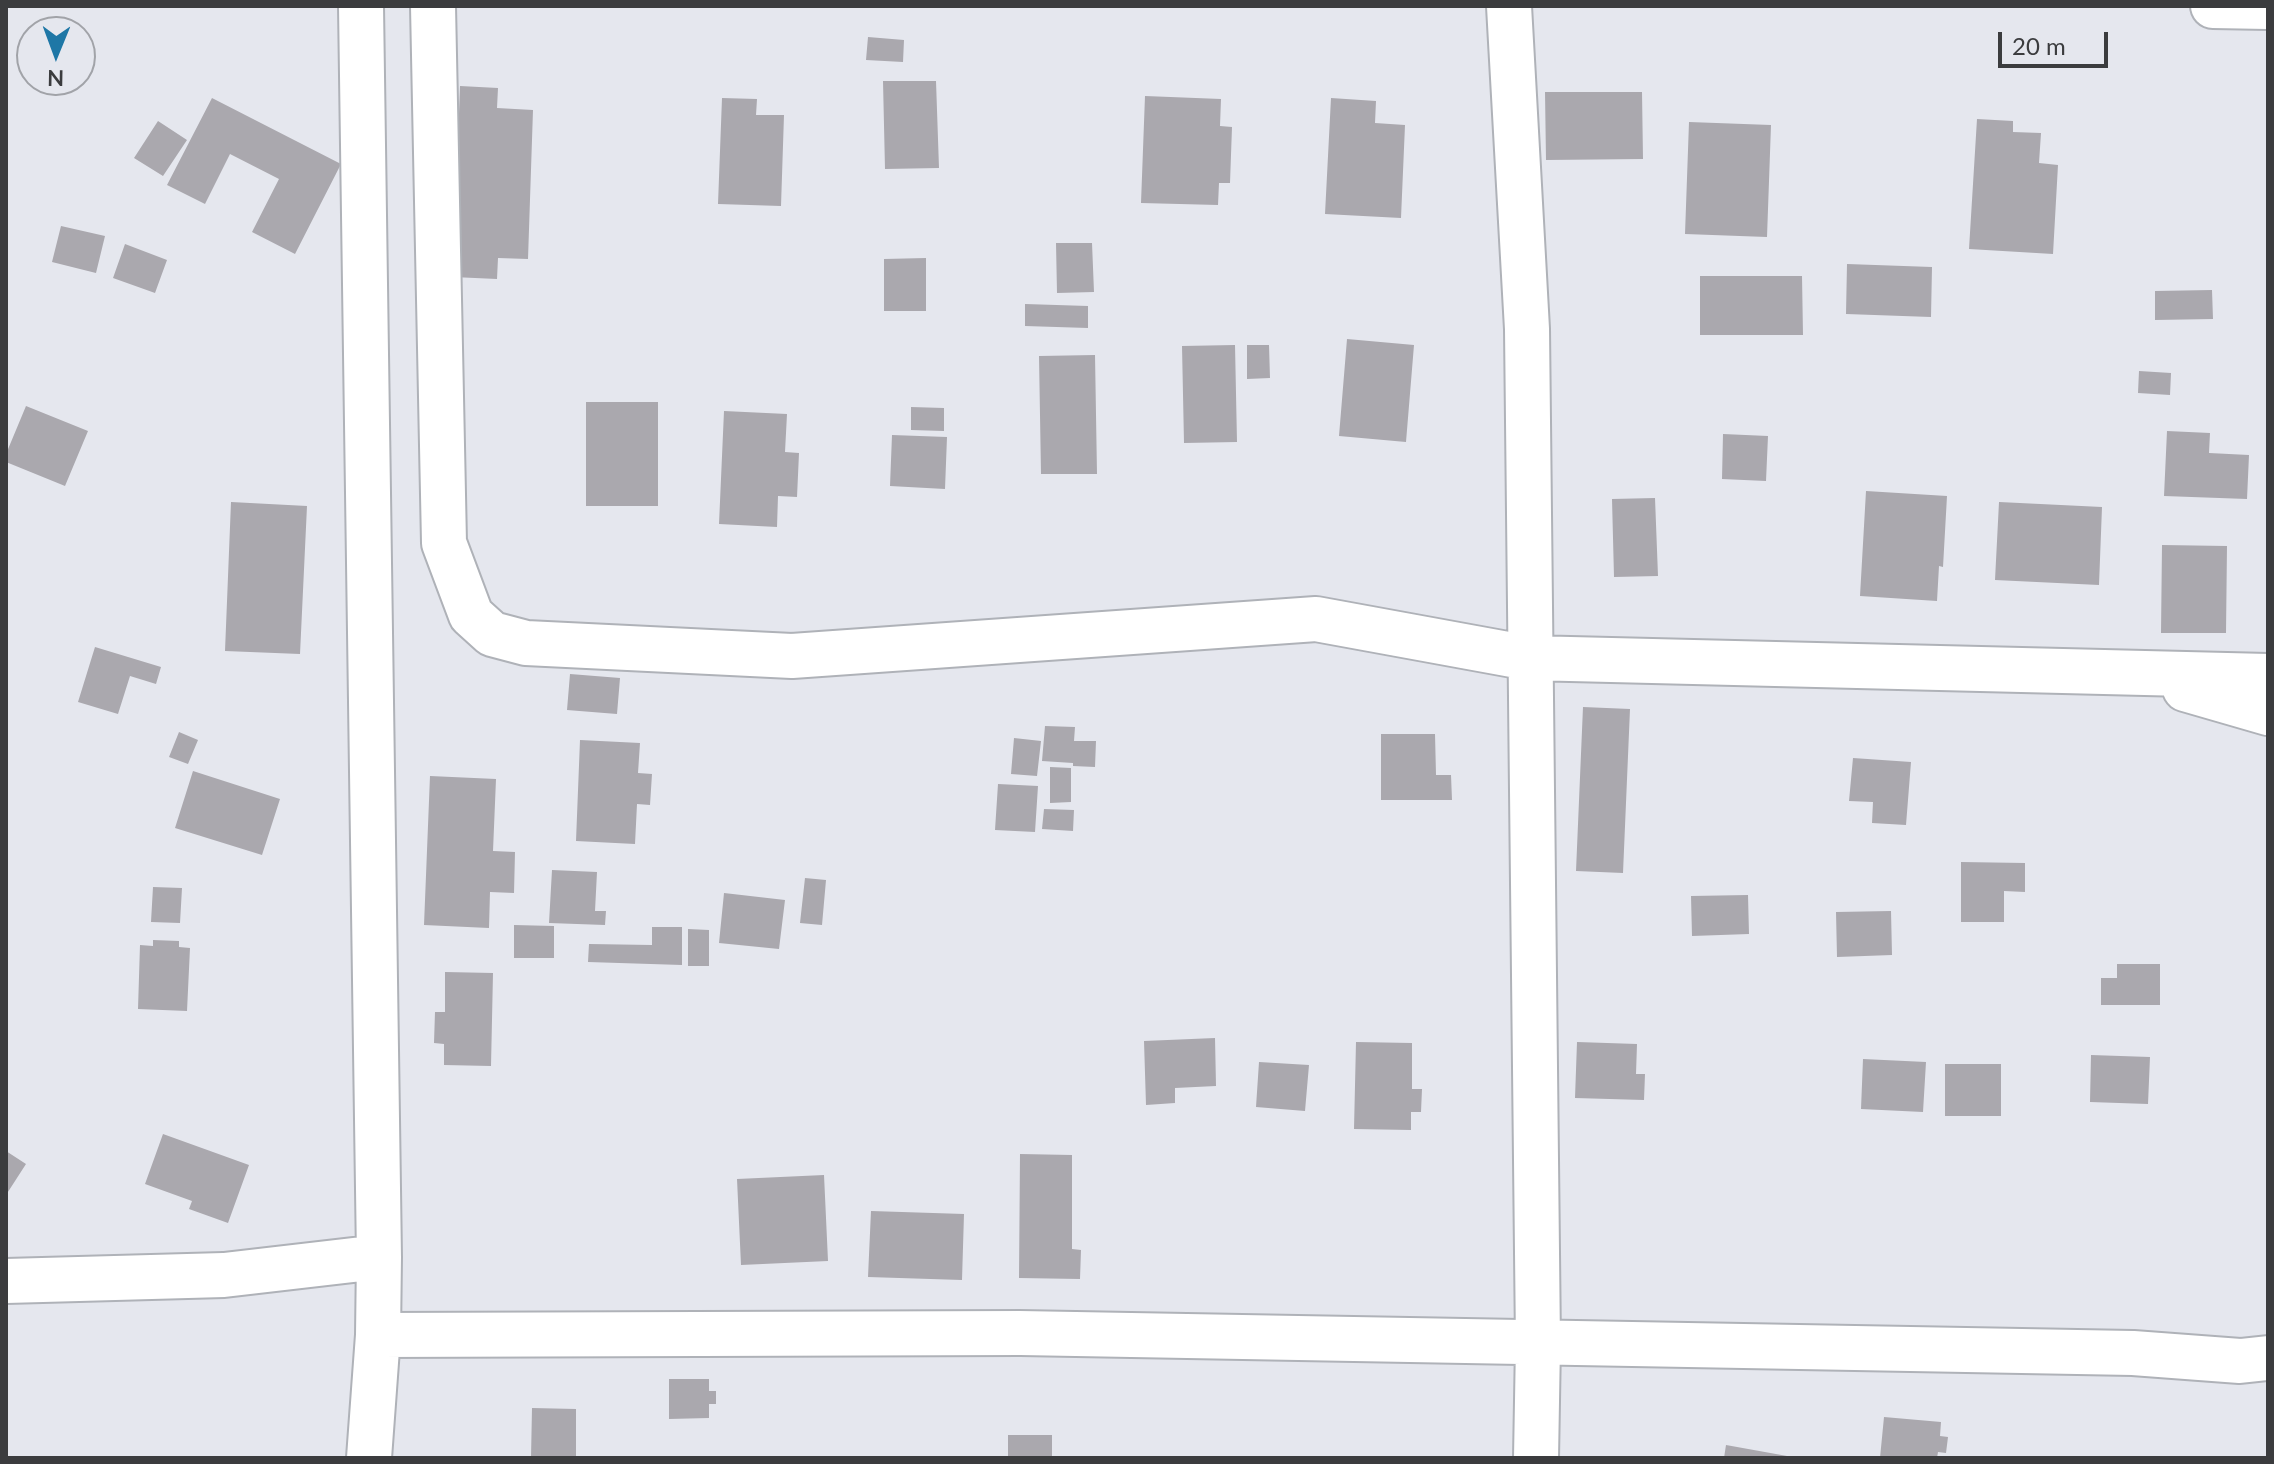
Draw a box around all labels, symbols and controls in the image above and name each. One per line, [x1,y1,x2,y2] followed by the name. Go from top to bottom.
[16,16,96,96] north arrow
[2002,16,2112,66] scale bar
[2012,31,2066,60] text: 20 m
[47,65,64,92] text: N

